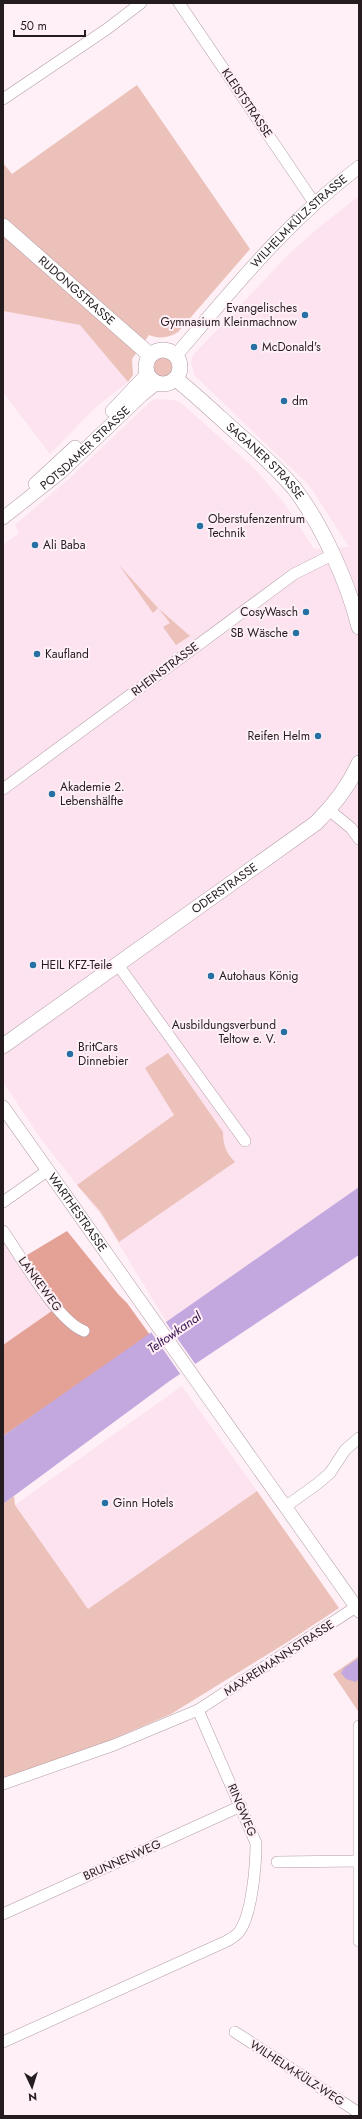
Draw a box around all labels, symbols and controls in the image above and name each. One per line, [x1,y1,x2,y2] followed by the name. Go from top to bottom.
[14,12,85,38] scale bar
[20,17,47,35] text: 50 m
[217,65,277,141] street label: KLEISTSTRASSE
[247,170,351,272] street label: WILHELM-KÜLZ-STRASSE
[34,252,119,329] street label: RUDONGSTRASSE
[160,299,298,331] place label: Evangelisches Gymnasium Kleinmachnow
[300,310,310,320] marker: Evangelisches Gymnasium Kleinmachnow
[262,338,321,356] place label: McDonald's
[249,342,259,352] marker: McDonald's
[292,392,308,410] place label: dm
[279,396,289,406] marker: dm
[36,402,134,494] street label: POTSDAMER STRASSE
[222,418,308,503] street label: SAGANER STRASSE
[208,510,305,542] place label: Oberstufenzentrum Technik
[195,521,205,531] marker: Oberstufenzentrum Technik
[43,536,86,554] place label: Ali Baba
[30,540,40,550] marker: Ali Baba
[240,603,298,621] place label: CosyWasch
[301,607,311,617] marker: CosyWasch
[230,624,288,642] place label: SB Wäsche
[291,628,301,638] marker: SB Wäsche
[127,638,203,700] street label: RHEINSTRASSE
[45,645,89,663] place label: Kaufland
[32,649,42,659] marker: Kaufland
[248,727,310,745] place label: Reifen Helm
[313,731,323,741] marker: Reifen Helm
[60,778,125,810] place label: Akademie 2. Lebenshälfte
[47,789,57,799] marker: Akademie 2. Lebenshälfte
[188,858,261,918] street label: ODERSTRASSE
[41,956,112,974] place label: HEIL KFZ-Teile
[28,960,38,970] marker: HEIL KFZ-Teile
[219,967,298,985] place label: Autohaus König
[206,971,216,981] marker: Autohaus König
[172,1016,276,1048] place label: Ausbildungsverbund Teltow e. V.
[279,1027,289,1037] marker: Ausbildungsverbund Teltow e. V.
[78,1038,129,1070] place label: BritCars Dinnebier
[65,1049,75,1059] marker: BritCars Dinnebier
[43,1169,112,1255] street label: WARTHESTRASSE
[14,1253,66,1315] street label: LANKEWEG
[144,1306,206,1358] water label: Teltowkanal
[113,1494,174,1512] place label: Ginn Hotels
[100,1498,110,1508] marker: Ginn Hotels
[220,1615,338,1701] street label: MAX-REIMANN-STRASSE
[223,1781,261,1839] street label: RINGWEG
[80,1835,164,1885] street label: BRUNNENWEG
[246,2036,348,2110] street label: WILHELM-KÜLZ-WEG
[12,2067,52,2107] north arrow
[28,2089,38,2105] text: N

